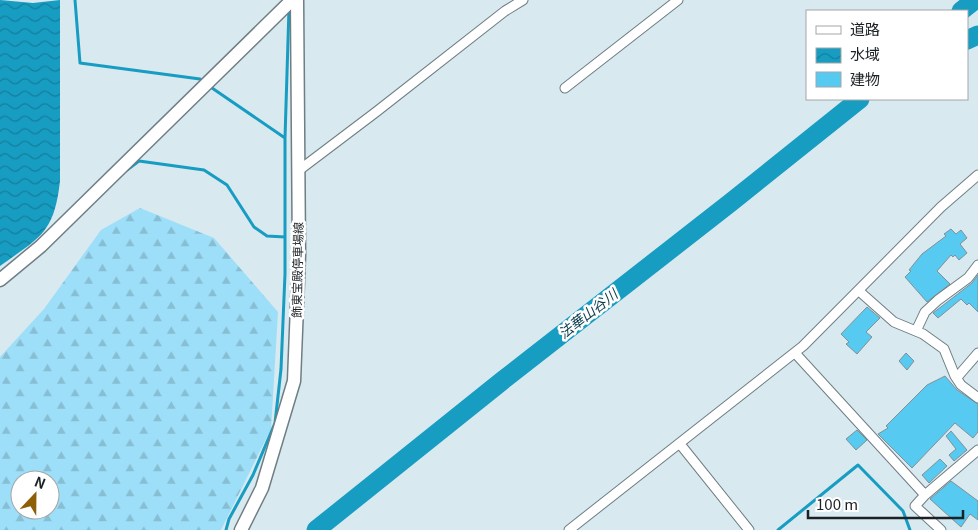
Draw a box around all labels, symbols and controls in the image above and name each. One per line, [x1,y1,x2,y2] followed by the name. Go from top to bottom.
[806,10,968,100] legend
[850,18,880,39] text: 道路
[850,43,880,64] text: 水域
[850,68,880,89] text: 建物
[287,222,306,318] street label: 飾東宝殿停車場線
[554,283,623,343] water label: 法華山谷川
[10,470,60,520] north arrow
[32,471,49,493] text: N
[808,488,963,520] scale bar
[816,493,858,514] text: 100 m

